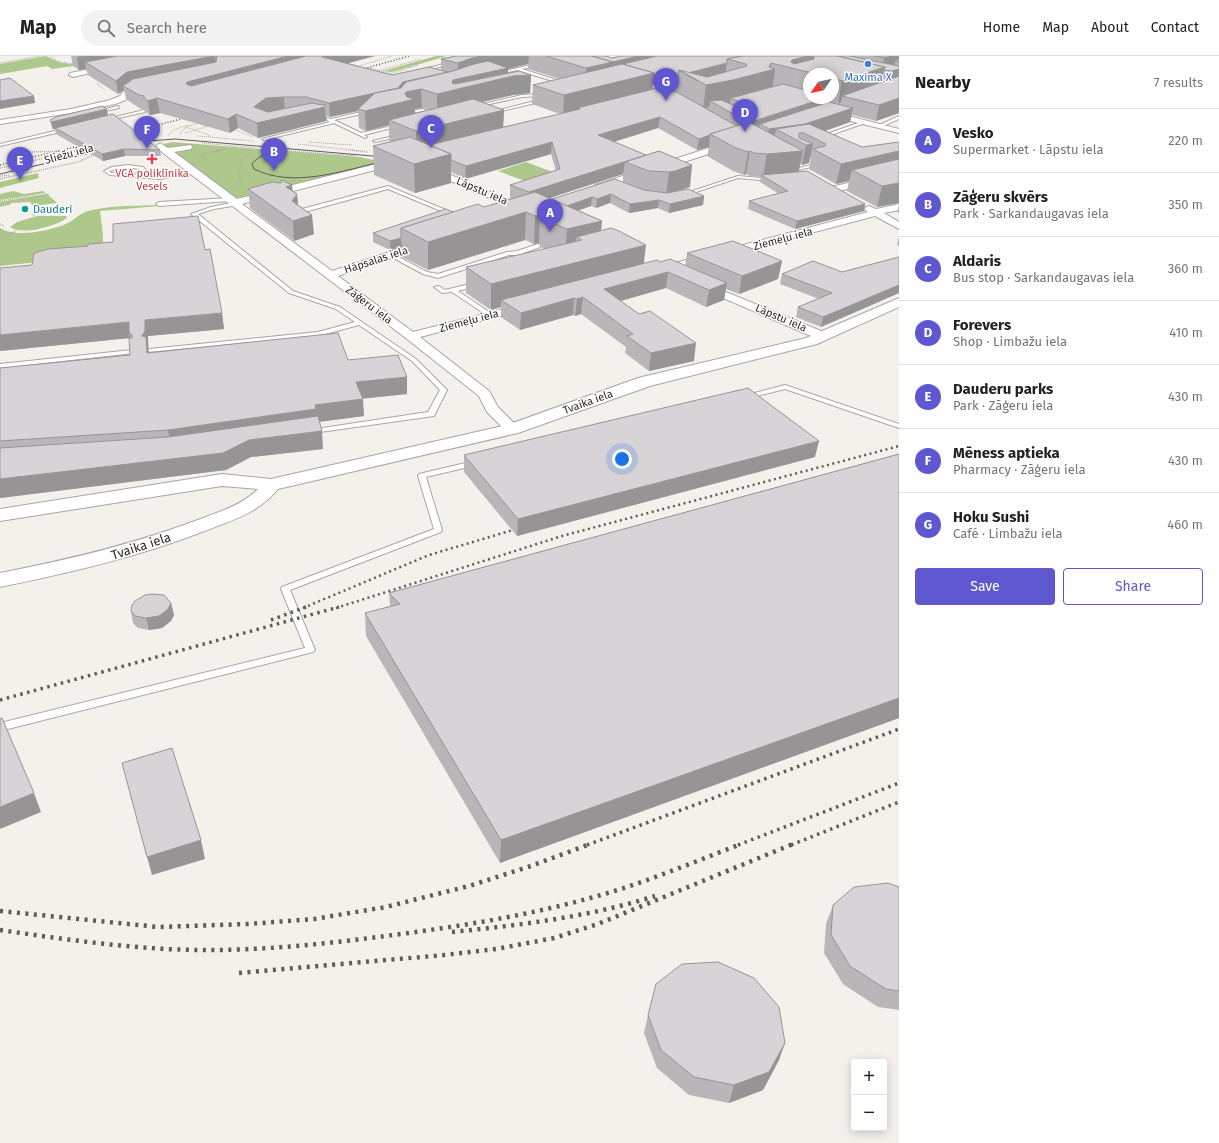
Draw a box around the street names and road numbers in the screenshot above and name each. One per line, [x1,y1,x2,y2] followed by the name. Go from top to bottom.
[43,141,95,167] street label: Sliežu iela
[454,174,510,208] street label: Lāpstu iela
[752,225,814,253] street label: Ziemeļu iela
[342,244,410,276] street label: Hāpsalas iela
[343,283,395,327] street label: Zāģeru iela
[753,301,809,335] street label: Lāpstu iela
[438,307,500,335] street label: Ziemeļu iela
[561,387,615,417] street label: Tvaika iela
[109,529,173,563] street label: Tvaika iela

